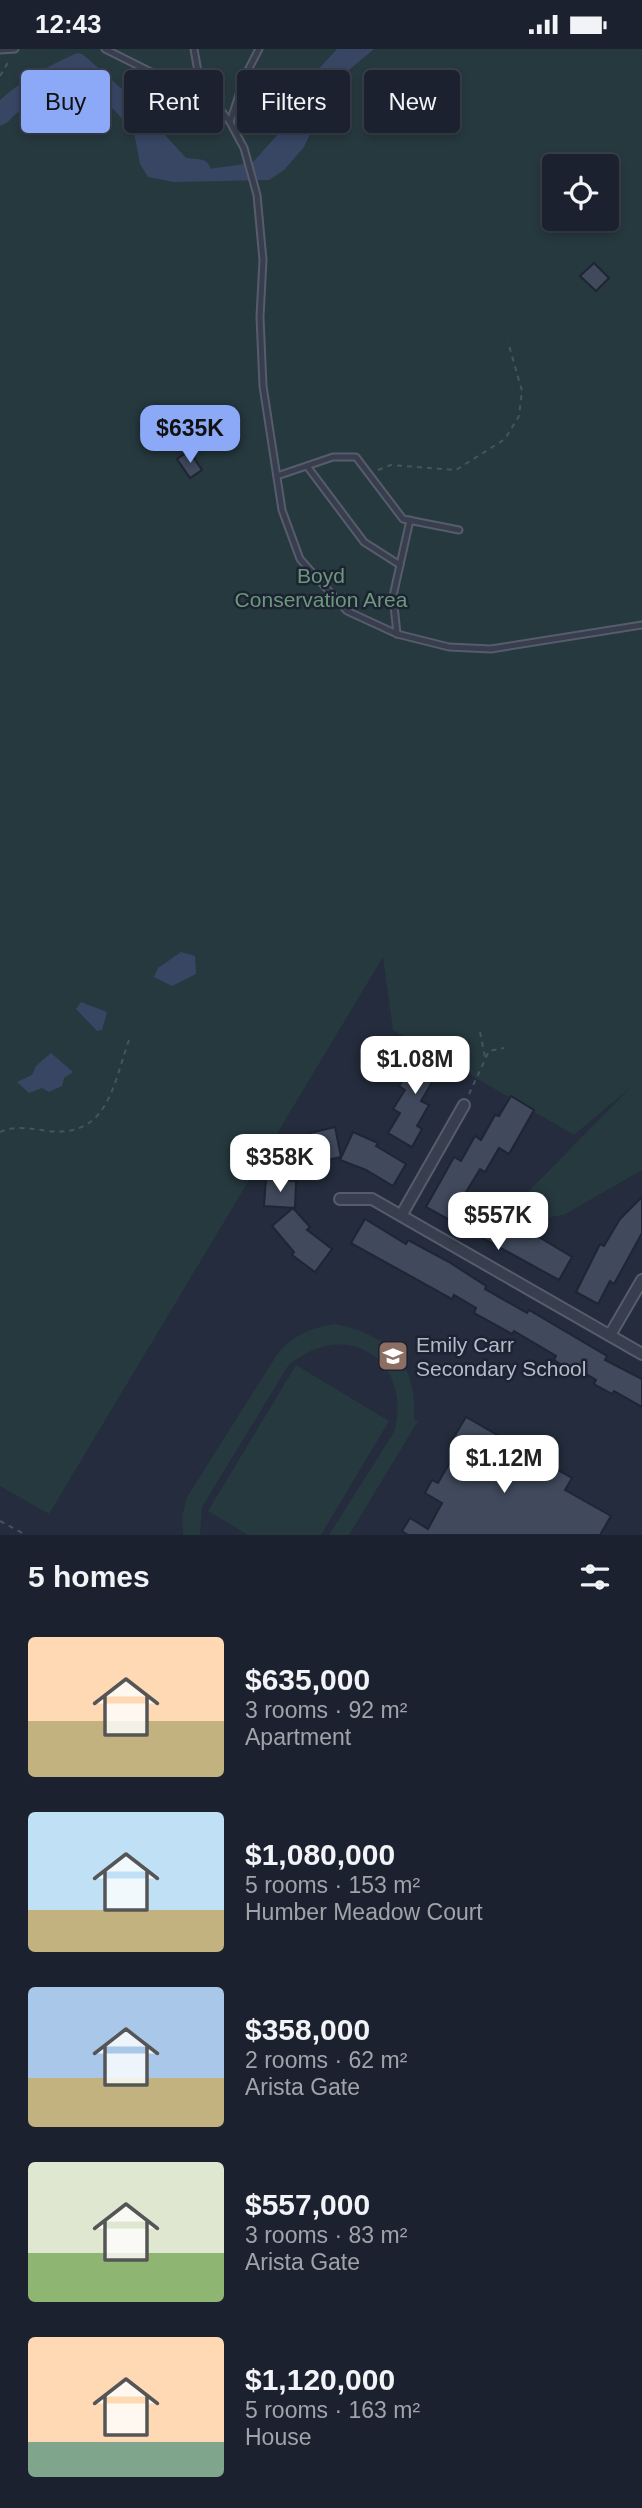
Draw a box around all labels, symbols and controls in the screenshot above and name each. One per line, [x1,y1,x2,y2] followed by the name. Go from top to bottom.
[35,9,102,39] text: 12:43
[21,70,110,133] chip: Buy
[124,70,223,133] chip: Rent
[237,70,350,133] chip: Filters
[364,70,460,133] chip: New
[542,154,619,231] map controls
[542,154,619,231] button: locate
[141,405,239,465] pin: $635K
[156,415,224,441] text: $635K
[235,564,408,611] park label: Boyd Conservation Area
[358,1037,472,1096] pin: $1.08M
[377,1046,453,1072] text: $1.08M
[231,1135,329,1194] pin: $358K
[246,1144,314,1170] text: $358K
[449,1193,547,1252] pin: $557K
[464,1202,532,1228] text: $557K
[416,1333,586,1380] place label: Emily Carr Secondary School
[376,1339,410,1373] school or university icon: Emily Carr Secondary School
[447,1435,561,1495] pin: $1.12M
[466,1445,542,1471] text: $1.12M
[576,1558,614,1596] icon: filters
[28,1560,150,1593] text: 5 homes
[245,1663,370,1696] text: $635,000
[84,1665,168,1749] icon: home
[245,1697,407,1723] text: 3 rooms · 92 m²
[245,1724,351,1750] text: Apartment
[245,1838,395,1871] text: $1,080,000
[84,1840,168,1924] icon: home
[245,1872,420,1898] text: 5 rooms · 153 m²
[245,1899,483,1925] text: Humber Meadow Court
[245,2013,370,2046] text: $358,000
[84,2015,168,2099] icon: home
[245,2047,407,2073] text: 2 rooms · 62 m²
[245,2074,360,2100] text: Arista Gate
[245,2188,370,2221] text: $557,000
[84,2190,168,2274] icon: home
[245,2222,407,2248] text: 3 rooms · 83 m²
[245,2249,360,2275] text: Arista Gate
[245,2363,395,2396] text: $1,120,000
[84,2365,168,2449] icon: home
[245,2397,420,2423] text: 5 rooms · 163 m²
[245,2424,311,2450] text: House

